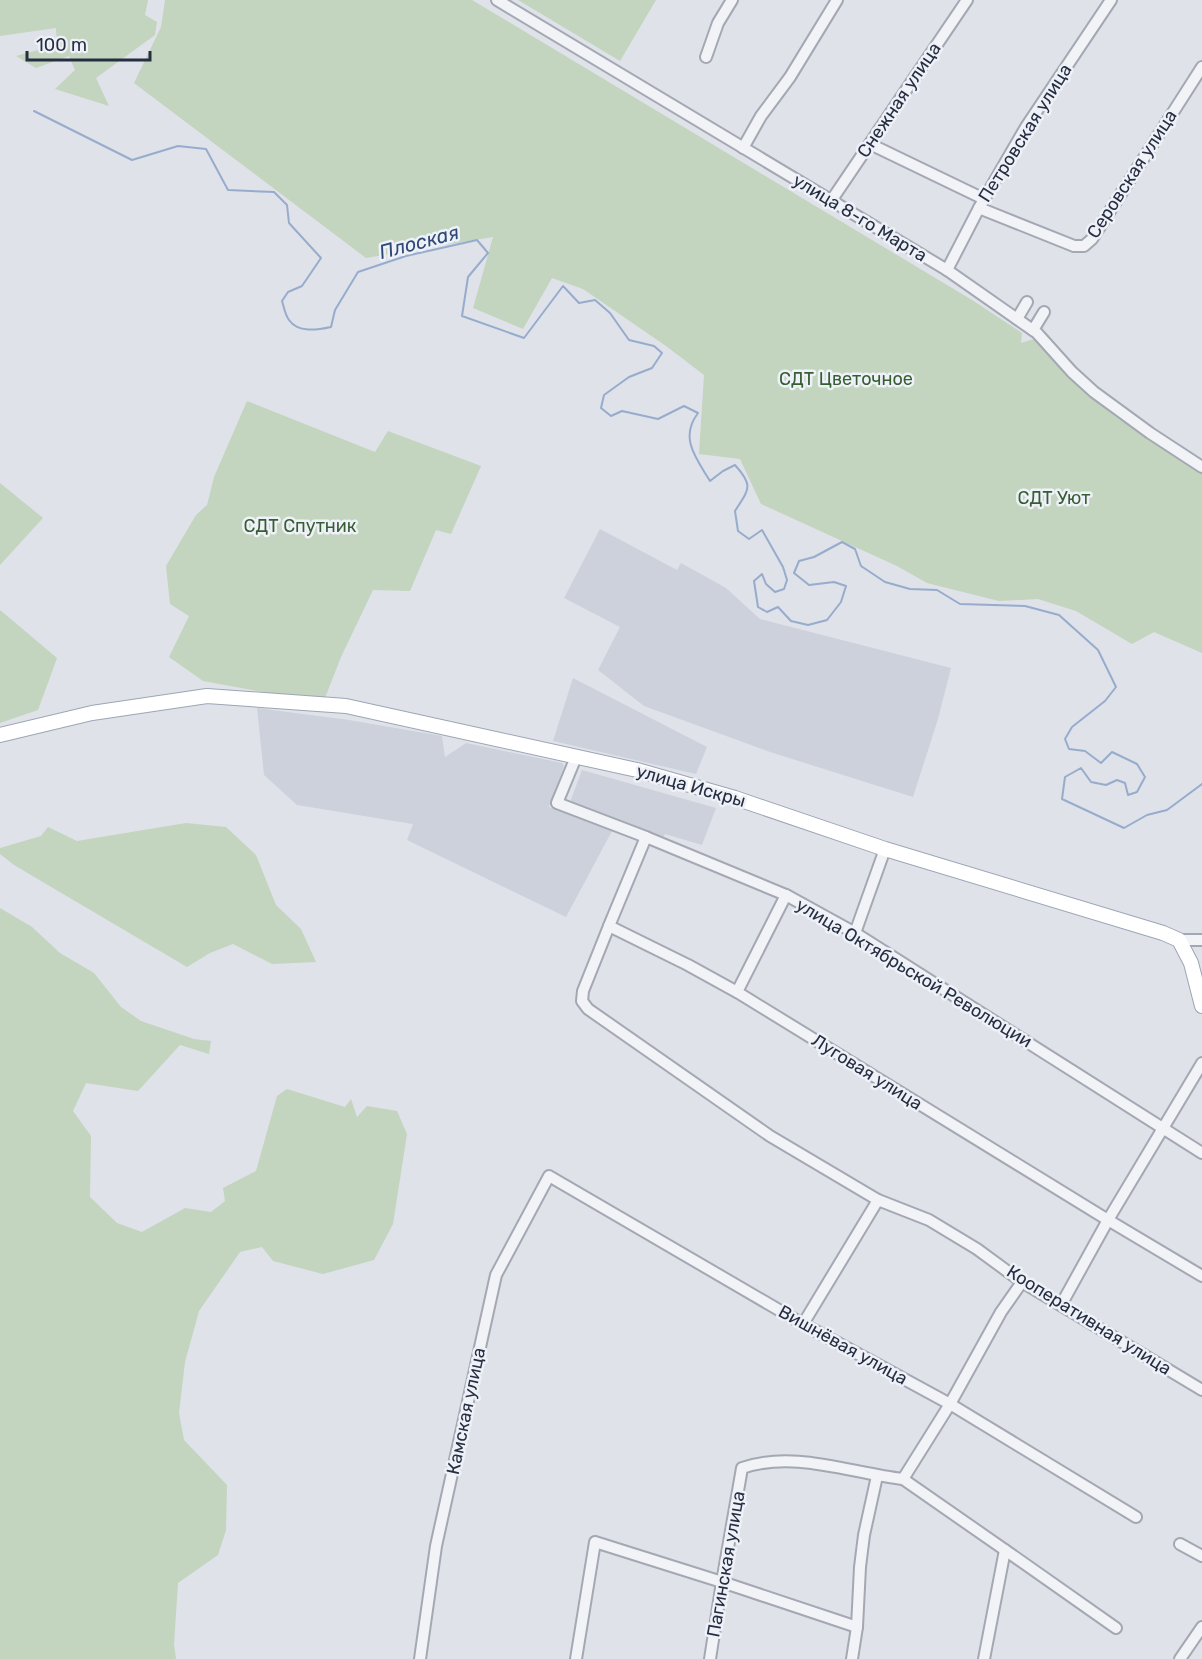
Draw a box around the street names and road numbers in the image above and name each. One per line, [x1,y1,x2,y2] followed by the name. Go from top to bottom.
[852,38,946,162] street label: Снежная улица
[974,60,1076,206] street label: Петровская улица
[1082,106,1182,242] street label: Серовская улица
[789,169,931,267] street label: улица 8-го Марта
[634,760,748,812] street label: улица Искры
[792,894,1036,1052] street label: улица Октябрьской Революции
[808,1029,926,1115] street label: Луговая улица
[1003,1260,1175,1380] street label: Кооперативная улица
[775,1300,911,1390] street label: Вишнёвая улица
[442,1346,490,1476] street label: Камская улица
[702,1489,750,1639] street label: Пагинская улица

